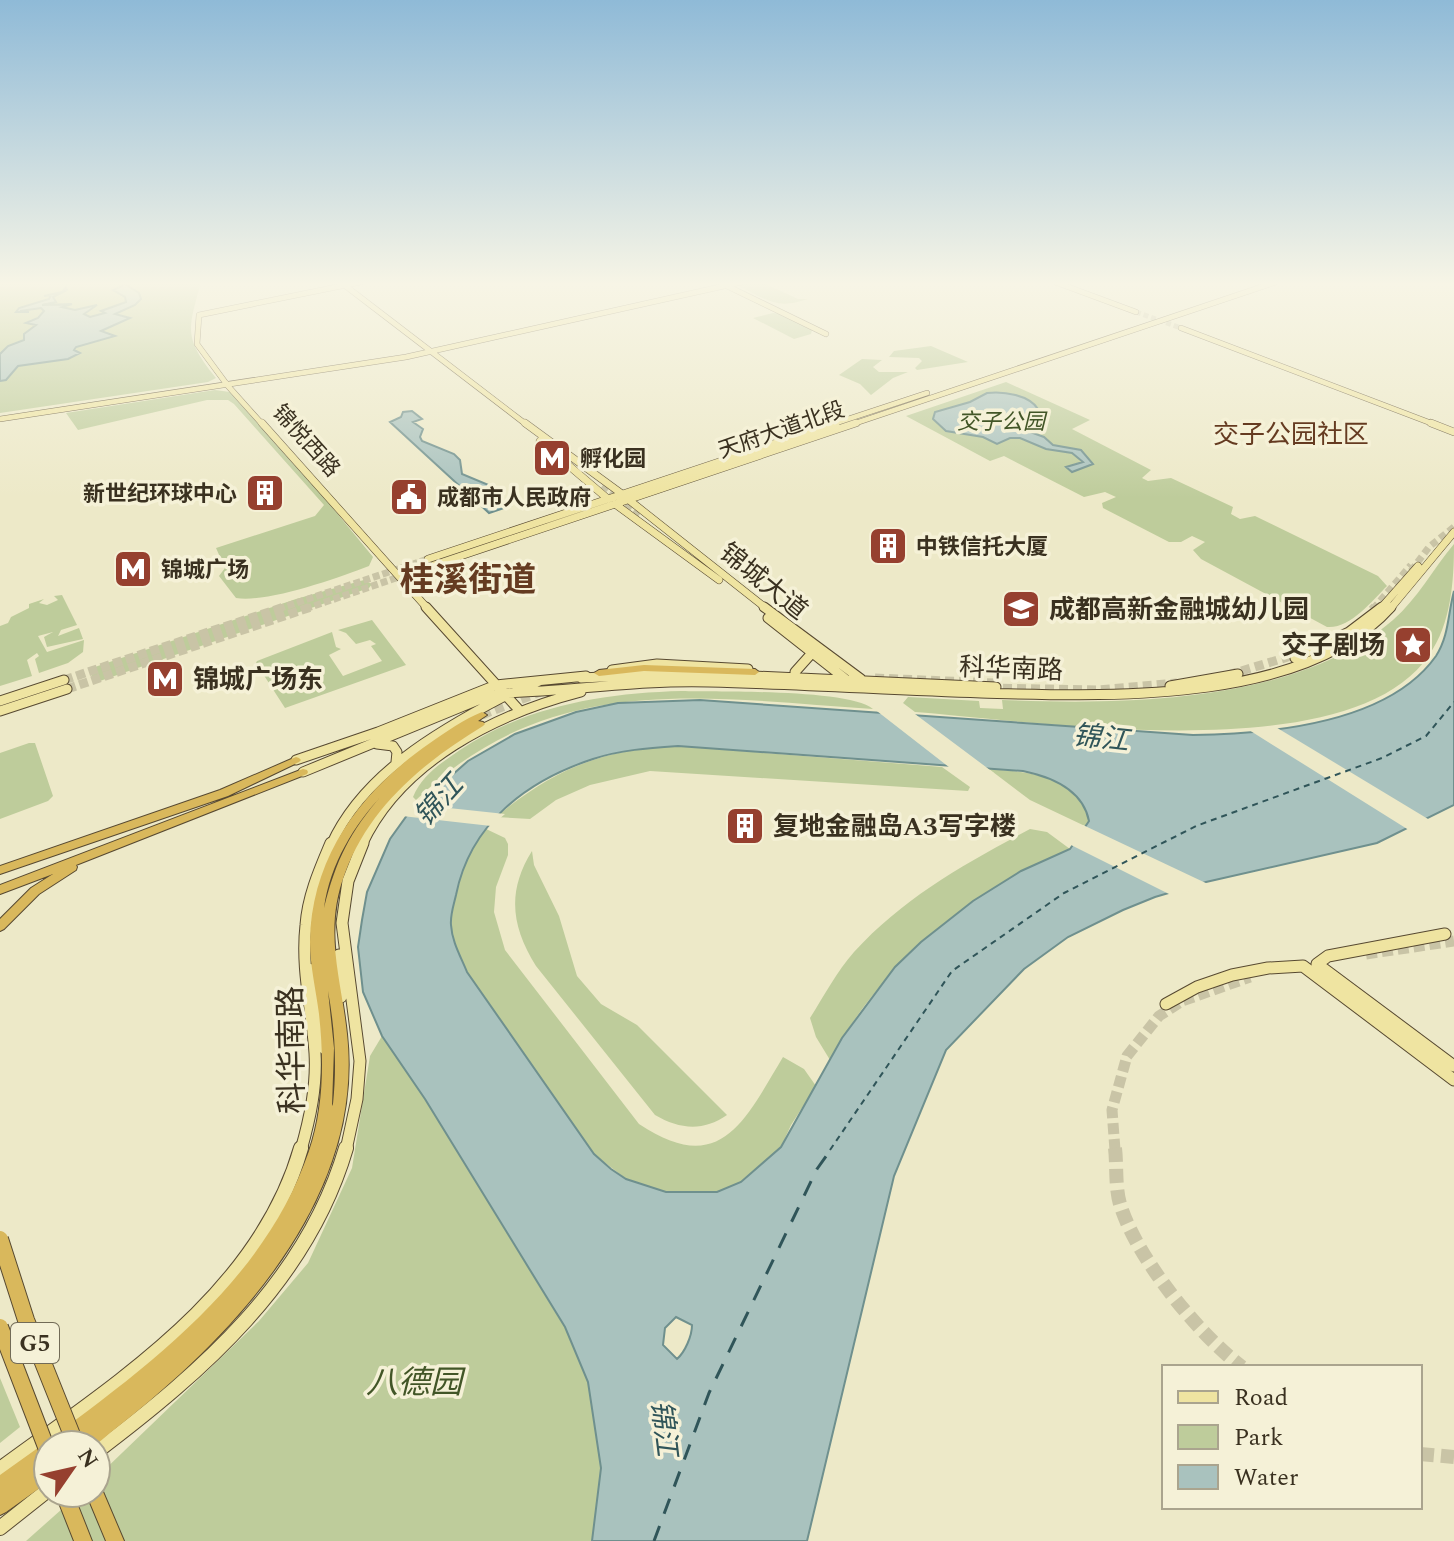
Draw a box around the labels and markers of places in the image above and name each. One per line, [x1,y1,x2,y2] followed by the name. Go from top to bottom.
[531,437,573,479] metro station icon: 孵化园
[580,443,646,476] place label: 孵化园
[244,472,286,514] building icon: 新世纪环球中心
[388,476,430,518] public building icon: 成都市人民政府
[83,478,237,511] place label: 新世纪环球中心
[437,482,591,515] place label: 成都市人民政府
[867,525,909,567] building icon: 中铁信托大厦
[916,531,1048,564] place label: 中铁信托大厦
[112,548,154,590] metro station icon: 锦城广场
[161,554,249,587] place label: 锦城广场
[1000,588,1042,630] school or university icon: 成都高新金融城幼儿园
[1049,590,1309,630] place label: 成都高新金融城幼儿园
[1392,624,1434,666] place icon: 交子剧场
[1281,626,1385,666] place label: 交子剧场
[144,658,186,700] metro station icon: 锦城广场东
[193,660,323,700] place label: 锦城广场东
[724,805,766,847] building icon: 复地金融岛A3写字楼
[773,807,1016,847] place label: 复地金融岛A3写字楼

